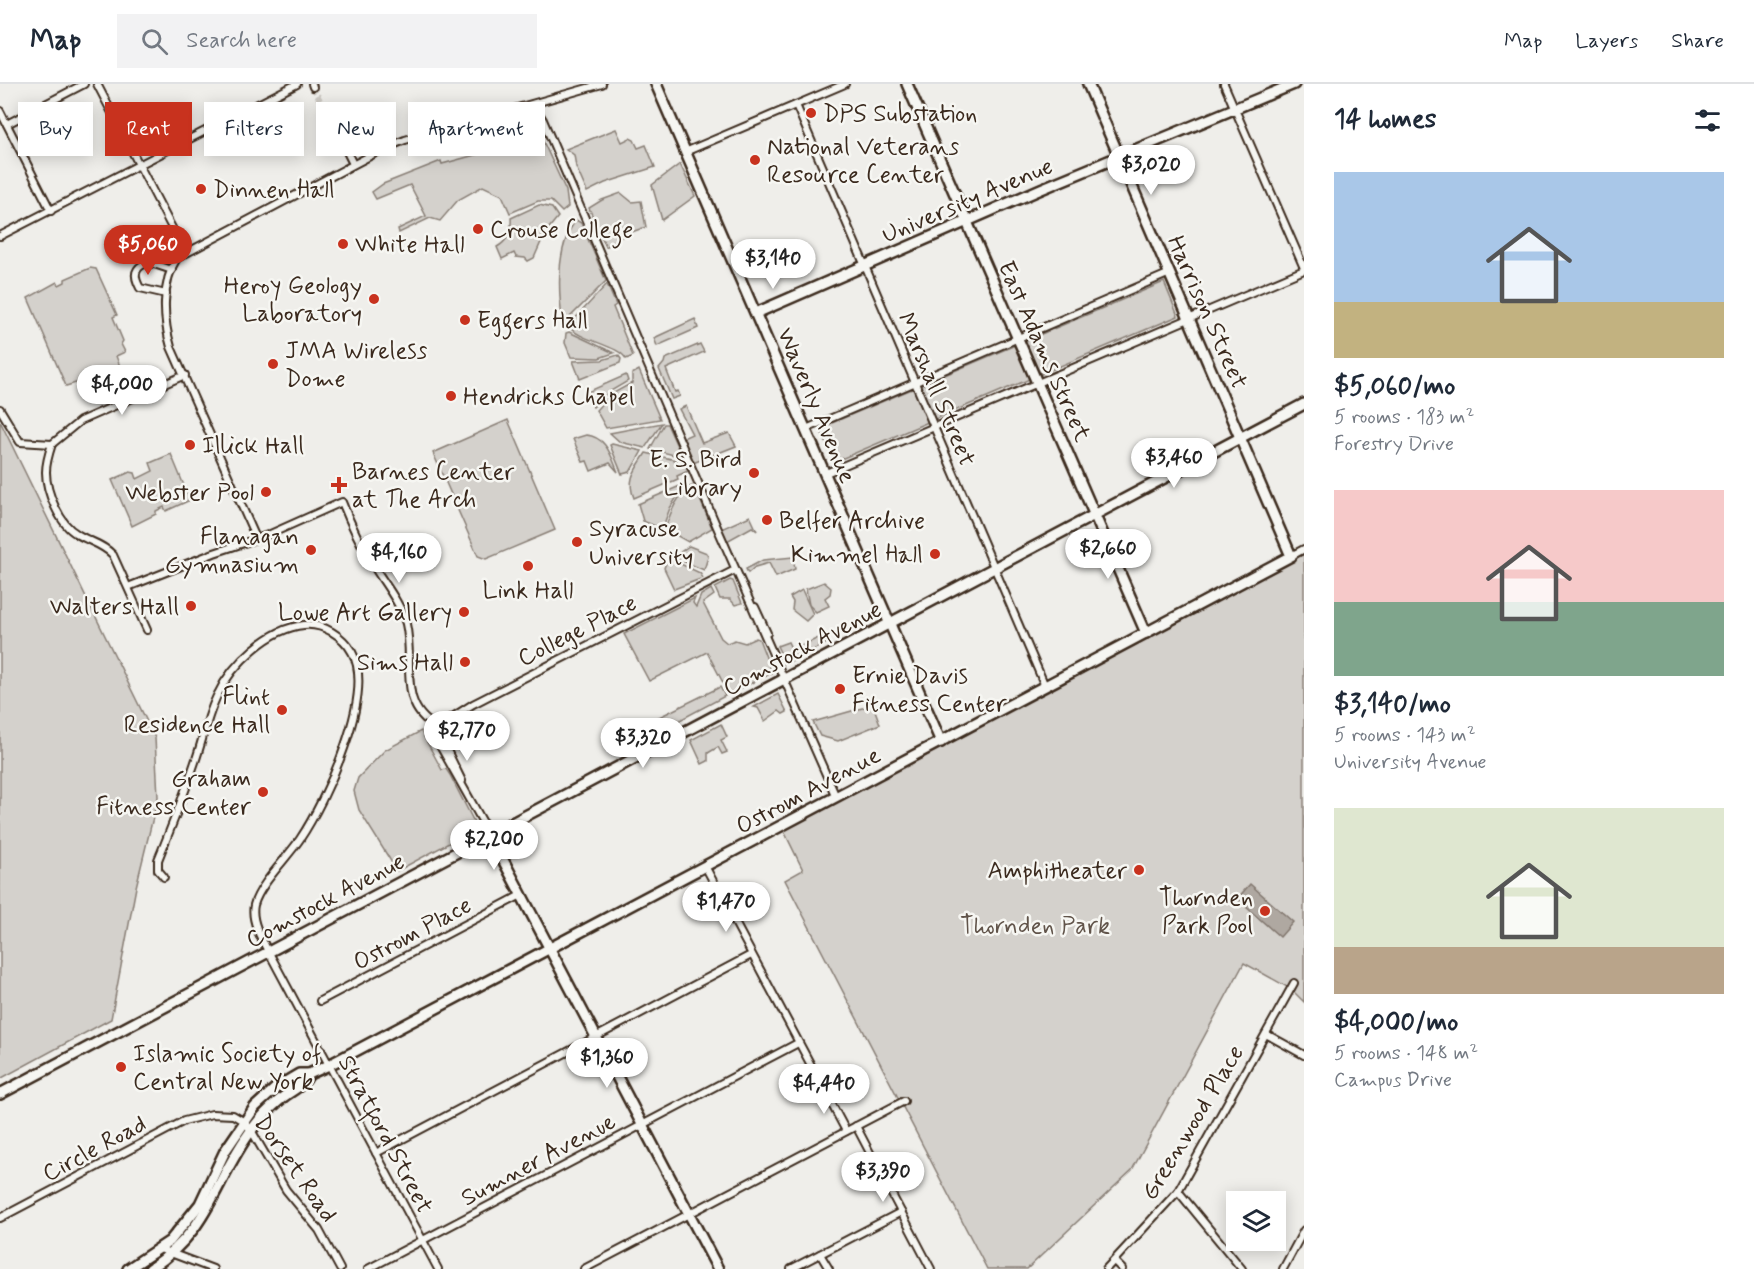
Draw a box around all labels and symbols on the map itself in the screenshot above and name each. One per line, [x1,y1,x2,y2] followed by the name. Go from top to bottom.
[823,99,977,130] place label: DPS Substation
[804,106,818,120] marker: DPS Substation
[767,132,959,191] place label: National Veterans Resource Center
[1102,145,1200,196] pin: $3,020
[877,151,1058,251] street label: University Avenue
[748,153,762,167] marker: National Veterans Resource Center
[213,175,335,206] place label: Dinnen Hall
[194,182,208,196] marker: Dinnen Hall
[490,215,633,249] place label: Crouse College
[471,222,485,236] marker: Crouse College
[99,225,197,276] pin: $5,060
[355,230,465,261] place label: White Hall
[1159,231,1254,394] street label: Harrison Street
[336,237,350,251] marker: White Hall
[724,239,822,290] pin: $3,140
[990,256,1097,447] street label: East Adams Street
[224,271,362,330] place label: Heroy Geology Laboratory
[367,292,381,306] marker: Heroy Geology Laboratory
[477,306,588,340] place label: Eggers Hall
[889,308,982,471] street label: Marshall Street
[458,313,472,327] marker: Eggers Hall
[769,323,862,488] street label: Waverly Avenue
[285,336,428,395] place label: JMA Wireless Dome
[266,357,280,371] marker: JMA Wireless Dome
[73,365,171,416] pin: $4,000
[463,382,635,413] place label: Hendricks Chapel
[444,389,458,403] marker: Hendricks Chapel
[202,431,304,462] place label: Illick Hall
[183,438,197,452] marker: Illick Hall
[1125,438,1223,489] pin: $3,460
[649,445,742,504] place label: E. S. Bird Library
[352,457,514,516] place label: Barnes Center at The Arch
[747,466,761,480] marker: E. S. Bird Library
[330,476,348,494] marker: Barnes Center at The Arch
[125,478,254,509] place label: Webster Pool
[259,485,273,499] marker: Webster Pool
[779,506,925,537] place label: Belfer Archive
[760,513,774,527] marker: Belfer Archive
[589,514,693,573] place label: Syracuse University
[165,522,299,581] place label: Flanagan Gymnasium
[1059,529,1157,580] pin: $2,660
[350,533,448,584] pin: $4,160
[570,535,584,549] marker: Syracuse University
[791,540,923,571] place label: Kimmel Hall
[304,543,318,557] marker: Flanagan Gymnasium
[928,547,942,561] marker: Kimmel Hall
[521,559,535,573] marker: Link Hall
[483,576,573,607] place label: Link Hall
[513,588,643,675] street label: College Place
[50,592,179,623] place label: Walters Hall
[718,594,888,704] street label: Comstock Avenue
[278,598,452,629] place label: Lowe Art Gallery
[184,599,198,613] marker: Walters Hall
[457,605,471,619] marker: Lowe Art Gallery
[357,648,453,679] place label: Sims Hall
[458,655,472,669] marker: Sims Hall
[852,661,1007,720] place label: Ernie Davis Fitness Center
[124,682,270,741] place label: Flint Residence Hall
[833,682,847,696] marker: Ernie Davis Fitness Center
[275,703,289,717] marker: Flint Residence Hall
[418,711,516,762] pin: $2,770
[594,718,692,769] pin: $3,320
[731,740,887,842] street label: Ostrom Avenue
[96,764,252,823] place label: Graham Fitness Center
[256,785,270,799] marker: Graham Fitness Center
[445,820,543,871] pin: $2,200
[241,846,411,956] street label: Comstock Avenue
[988,856,1127,887] place label: Amphitheater
[1132,863,1146,877] marker: Amphitheater
[677,882,775,933] pin: $1,470
[1159,883,1253,942] place label: Thornden Park Pool
[348,890,477,978] street label: Ostrom Place
[1258,904,1272,918] marker: Thornden Park Pool
[960,911,1110,942] park label: Thornden Park
[558,1038,656,1089] pin: $1,360
[133,1039,321,1098] place label: Islamic Society of Central New York
[1135,1040,1252,1206] street label: Greenwood Place
[328,1050,439,1220] street label: Stratford Street
[114,1060,128,1074] marker: Islamic Society of Central New York
[775,1064,873,1115] pin: $4,440
[456,1106,622,1214] street label: Sumner Avenue
[37,1109,152,1190] street label: Circle Road
[246,1109,343,1229] street label: Dorset Road
[834,1152,932,1203] pin: $3,390

